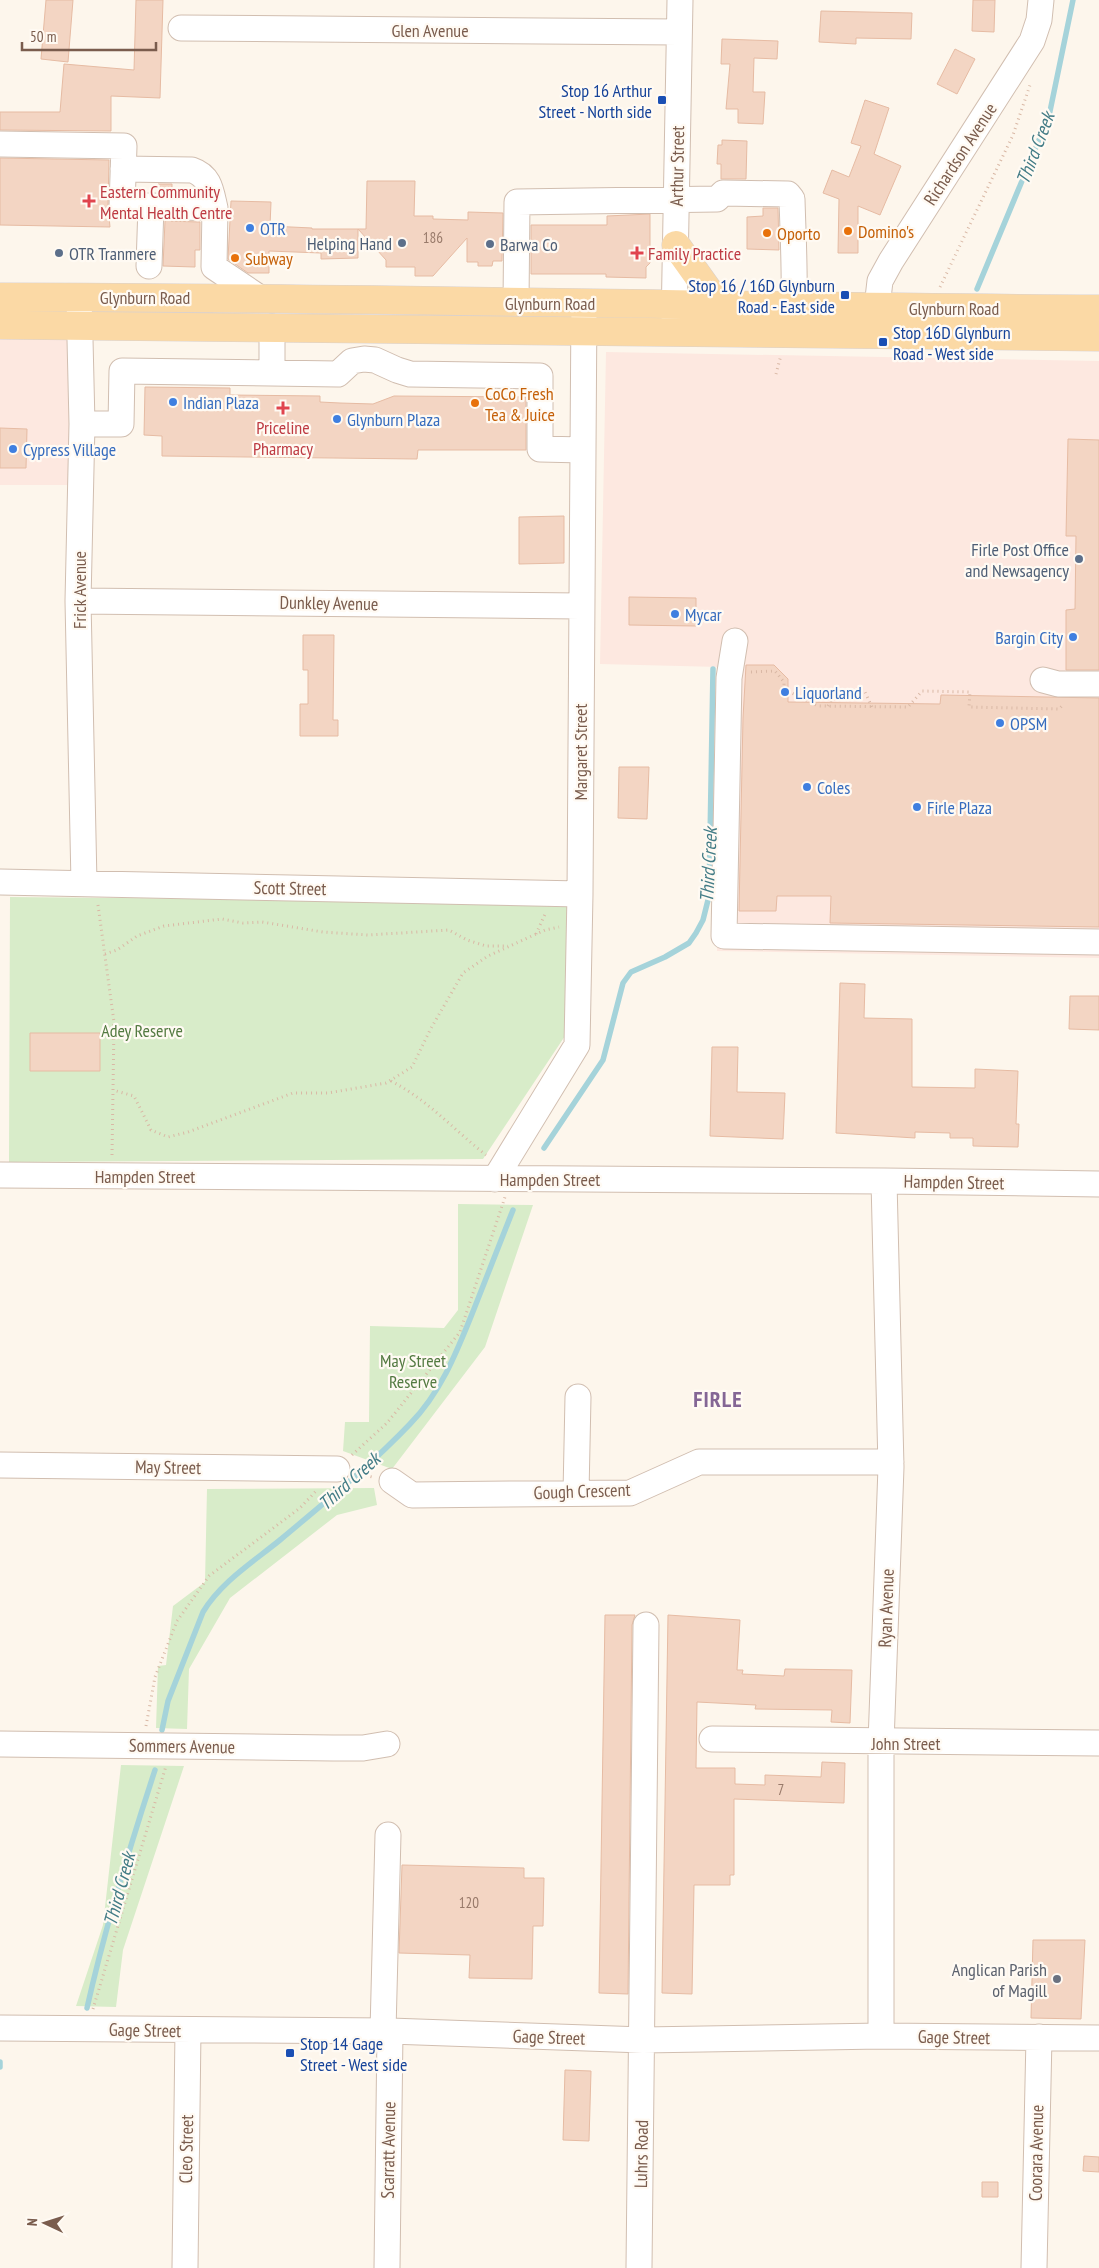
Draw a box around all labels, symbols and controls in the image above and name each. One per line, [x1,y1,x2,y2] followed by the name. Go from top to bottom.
[391,19,469,42] street label: Glen Avenue
[22,20,156,52] scale bar
[30,27,56,46] text: 50 m
[539,79,652,123] place label: Stop 16 Arthur Street - North side
[656,94,668,106] marker: Stop 16 Arthur Street - North side
[918,98,1002,210] street label: Richardson Avenue
[1010,106,1061,187] water label: Third Creek
[665,125,689,206] street label: Arthur Street
[100,180,233,224] place label: Eastern Community Mental Health Centre
[82,194,96,208] marker: Eastern Community Mental Health Centre
[260,217,286,240] place label: OTR
[858,220,914,243] place label: Domino's
[244,222,256,234] marker: OTR
[777,222,821,245] place label: Oporto
[842,225,854,237] marker: Domino's
[761,227,773,239] marker: Oporto
[423,228,443,247] house number: 186
[307,232,392,255] place label: Helping Hand
[500,233,558,256] place label: Barwa Co
[396,237,408,249] marker: Helping Hand
[484,238,496,250] marker: Barwa Co
[69,242,156,265] place label: OTR Tranmere
[648,242,741,265] place label: Family Practice
[630,246,644,260] marker: Family Practice
[53,247,65,259] marker: OTR Tranmere
[245,247,293,270] place label: Subway
[229,252,241,264] marker: Subway
[688,274,835,318] place label: Stop 16 / 16D Glynburn Road - East side
[100,286,190,309] street label: Glynburn Road
[839,289,851,301] marker: Stop 16 / 16D Glynburn Road - East side
[505,292,595,315] street label: Glynburn Road
[909,297,999,320] street label: Glynburn Road
[893,321,1011,365] place label: Stop 16D Glynburn Road - West side
[877,336,889,348] marker: Stop 16D Glynburn Road - West side
[485,382,555,426] place label: CoCo Fresh Tea & Juice
[183,391,259,414] place label: Indian Plaza
[167,396,179,408] marker: Indian Plaza
[469,397,481,409] marker: CoCo Fresh Tea & Juice
[277,402,289,414] marker: Priceline Pharmacy
[347,408,440,431] place label: Glynburn Plaza
[331,413,343,425] marker: Glynburn Plaza
[253,416,313,460] place label: Priceline Pharmacy
[23,438,116,461] place label: Cypress Village
[7,443,19,455] marker: Cypress Village
[965,538,1069,582] place label: Firle Post Office and Newsagency
[68,551,91,629] street label: Frick Avenue
[1073,553,1085,565] marker: Firle Post Office and Newsagency
[280,591,378,615] street label: Dunkley Avenue
[685,603,722,626] place label: Mycar
[669,608,681,620] marker: Mycar
[995,626,1063,649] place label: Bargin City
[1067,631,1079,643] marker: Bargin City
[795,681,862,704] place label: Liquorland
[779,686,791,698] marker: Liquorland
[569,703,592,800] street label: Margaret Street
[1010,712,1047,735] place label: OPSM
[994,717,1006,729] marker: OPSM
[817,776,850,799] place label: Coles
[801,781,813,793] marker: Coles
[927,796,992,819] place label: Firle Plaza
[911,801,923,813] marker: Firle Plaza
[694,824,722,903] water label: Third Creek
[254,876,327,900] street label: Scott Street
[101,1019,183,1042] park label: Adey Reserve
[95,1165,195,1188] street label: Hampden Street
[500,1168,600,1191] street label: Hampden Street
[904,1170,1005,1194] street label: Hampden Street
[380,1349,446,1393] park label: May Street Reserve
[693,1385,743,1413] district label: FIRLE
[313,1445,387,1515] water label: Third Creek
[135,1455,201,1479] street label: May Street
[533,1478,631,1504] street label: Gough Crescent
[873,1568,899,1648] street label: Ryan Avenue
[870,1732,941,1755] street label: John Street
[129,1734,235,1758] street label: Sommers Avenue
[778,1780,784,1799] house number: 7
[98,1847,141,1928] water label: Third Creek
[459,1893,479,1912] house number: 120
[952,1958,1048,2002] place label: Anglican Parish of Magill
[1051,1973,1063,1985] marker: Anglican Parish of Magill
[109,2018,181,2042] street label: Gage Street
[512,2024,586,2050] street label: Gage Street
[918,2025,990,2049] street label: Gage Street
[300,2032,407,2076] place label: Stop 14 Gage Street - West side
[284,2047,296,2059] marker: Stop 14 Gage Street - West side
[376,2101,400,2199] street label: Scarratt Avenue
[1024,2105,1048,2201] street label: Coorara Avenue
[174,2114,198,2183] street label: Cleo Street
[629,2120,653,2188] street label: Luhrs Road
[20,2198,70,2248] north arrow
[23,2218,41,2226] text: N

